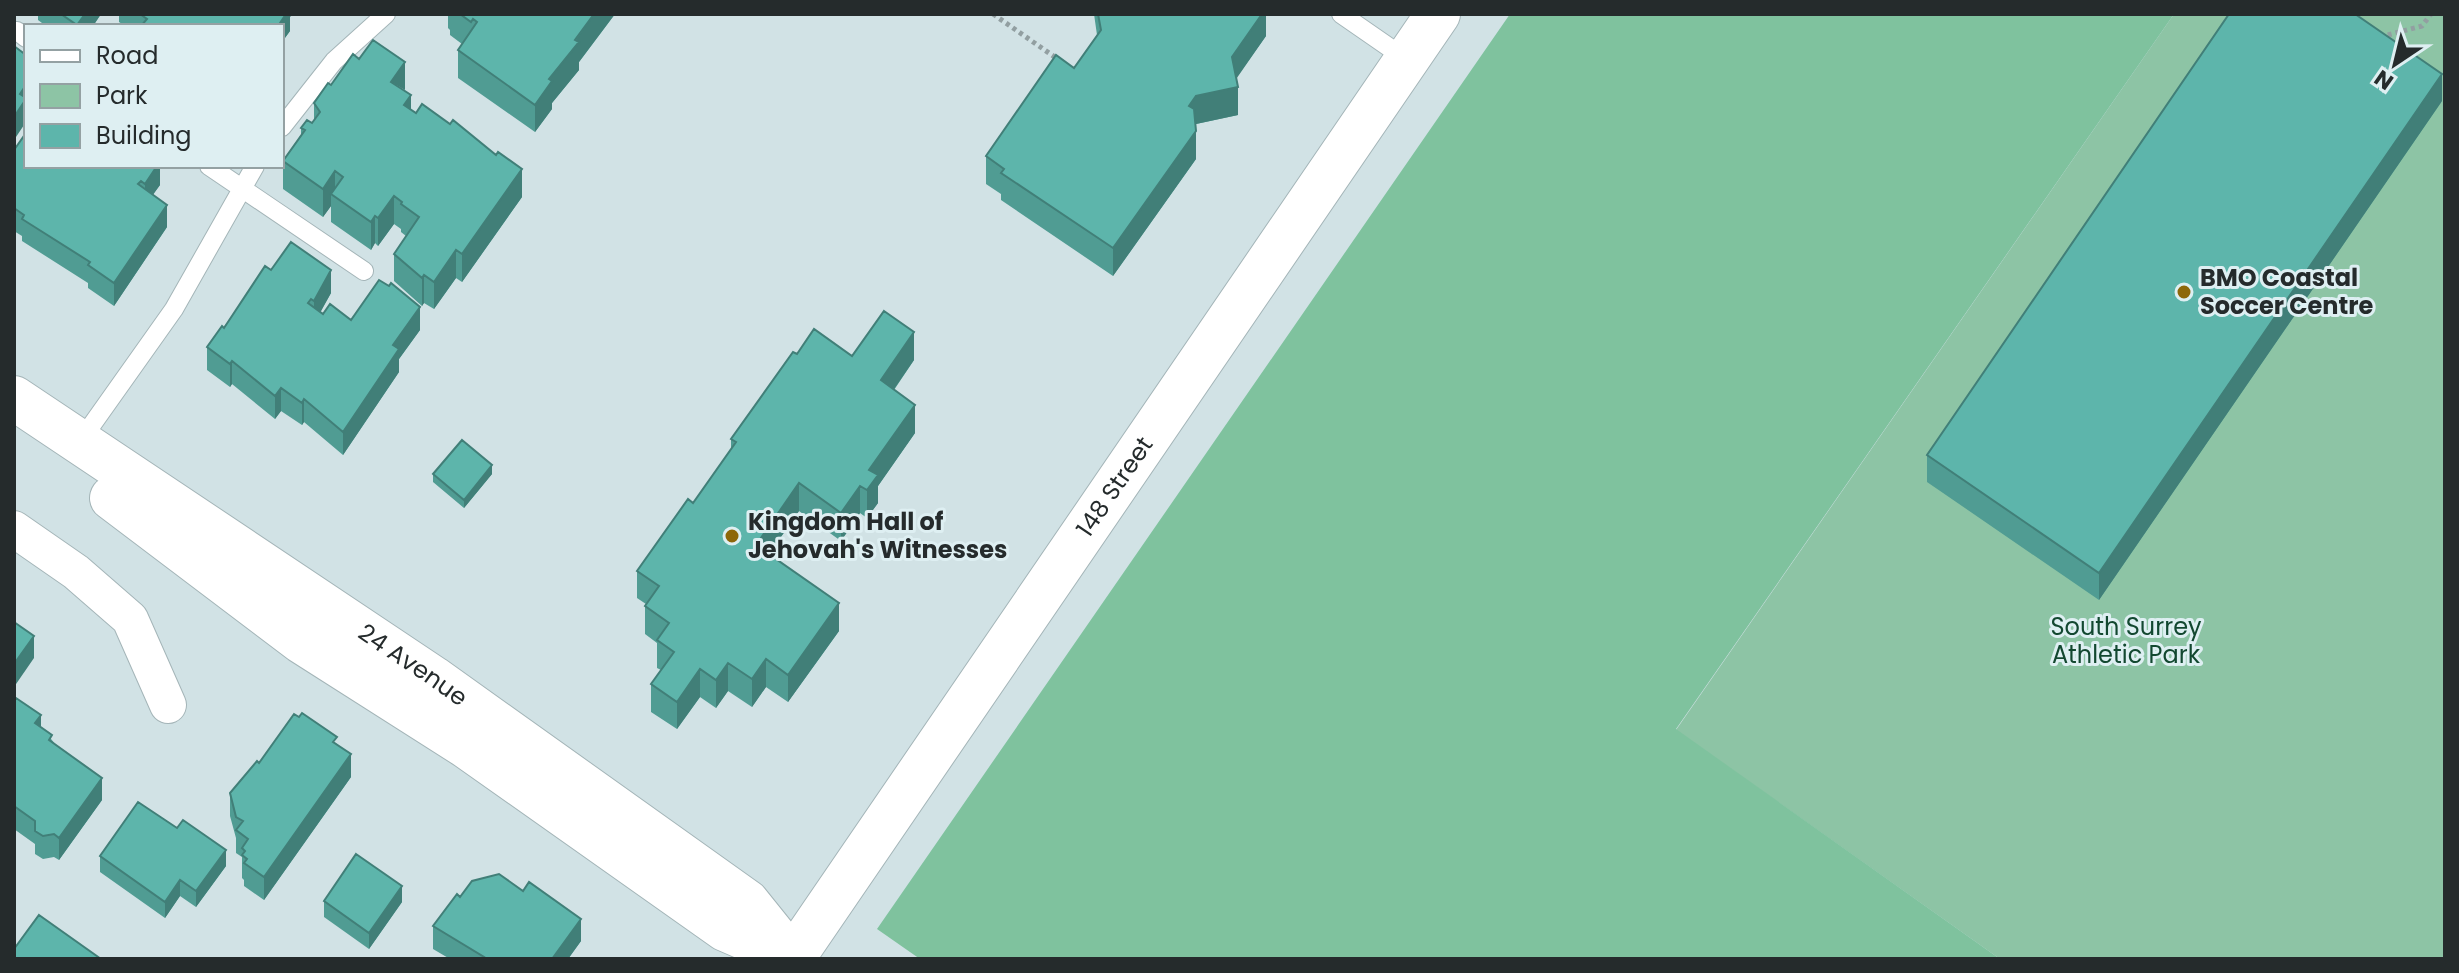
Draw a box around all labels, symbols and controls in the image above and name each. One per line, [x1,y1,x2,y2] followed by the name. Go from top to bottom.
[24,24,284,168] legend
[2355,24,2435,104] north arrow
[96,39,158,72] text: Road
[2368,63,2399,97] text: N
[96,79,148,112] text: Park
[96,119,192,152] text: Building
[2200,261,2373,322] place label: BMO Coastal Soccer Centre
[2175,283,2193,301] marker: BMO Coastal Soccer Centre
[1068,430,1160,543] street label: 148 Street
[748,505,1007,566] place label: Kingdom Hall of Jehovah's Witnesses
[723,527,741,545] marker: Kingdom Hall of Jehovah's Witnesses
[2050,610,2202,671] park label: South Surrey Athletic Park
[352,616,474,714] street label: 24 Avenue

